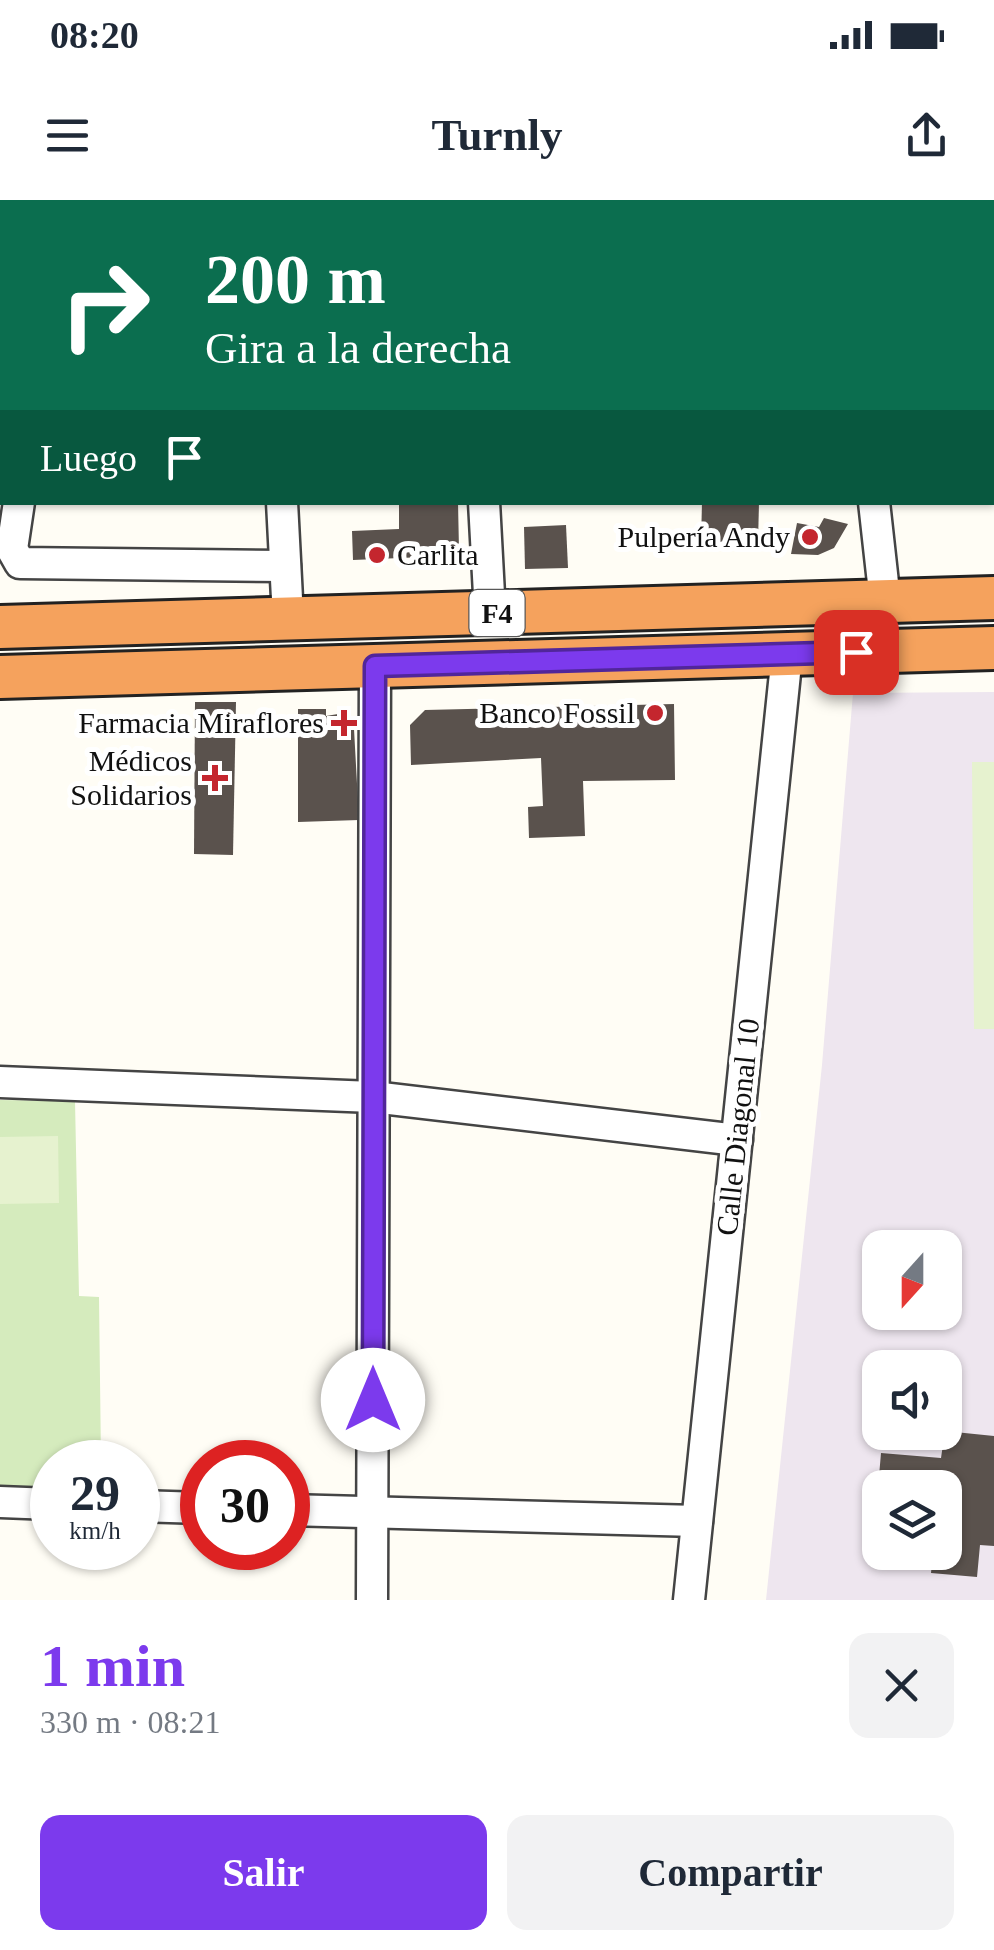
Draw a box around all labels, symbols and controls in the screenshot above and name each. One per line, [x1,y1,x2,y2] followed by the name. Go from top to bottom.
[50,14,139,56] text: 08:20
[40,108,95,163] icon: menu
[899,108,954,163] icon: share
[432,110,562,160] text: Turnly
[40,240,170,370] icon: right
[205,241,386,318] text: 200 m
[205,323,511,373] text: Gira a la derecha
[157,430,212,485] icon: arrive
[40,437,137,479] text: Luego
[618,520,790,553] place label: Pulpería Andy
[799,526,821,548] marker: Pulpería Andy
[397,538,479,571] place label: Carlita
[366,544,388,566] marker: Carlita
[470,590,524,636] road number: F4
[814,610,899,695] pin
[829,625,884,680] icon: arrive
[479,696,635,729] place label: Banco Fossil
[644,702,666,724] marker: Banco Fossil
[78,706,324,739] place label: Farmacia Miraflores
[333,712,355,734] marker: Farmacia Miraflores
[70,744,192,811] place label: Médicos Solidarios
[202,765,228,791] marker: Médicos Solidarios
[710,1017,765,1237] street label: Calle Diagonal 10
[862,1230,962,1330] north arrow
[862,1230,962,1570] map controls
[321,1348,425,1452] position arrow
[862,1350,962,1450] button: sound
[180,1440,310,1570] speed limit sign: 30
[70,1465,120,1521] text: 29
[862,1470,962,1570] button: layers
[69,1517,121,1544] text: km/h
[40,1633,185,1699] text: 1 min
[849,1633,954,1738] button: close
[40,1704,220,1740] text: 330 m · 08:21
[40,1815,487,1930] button: Salir
[507,1815,954,1930] button: Compartir

